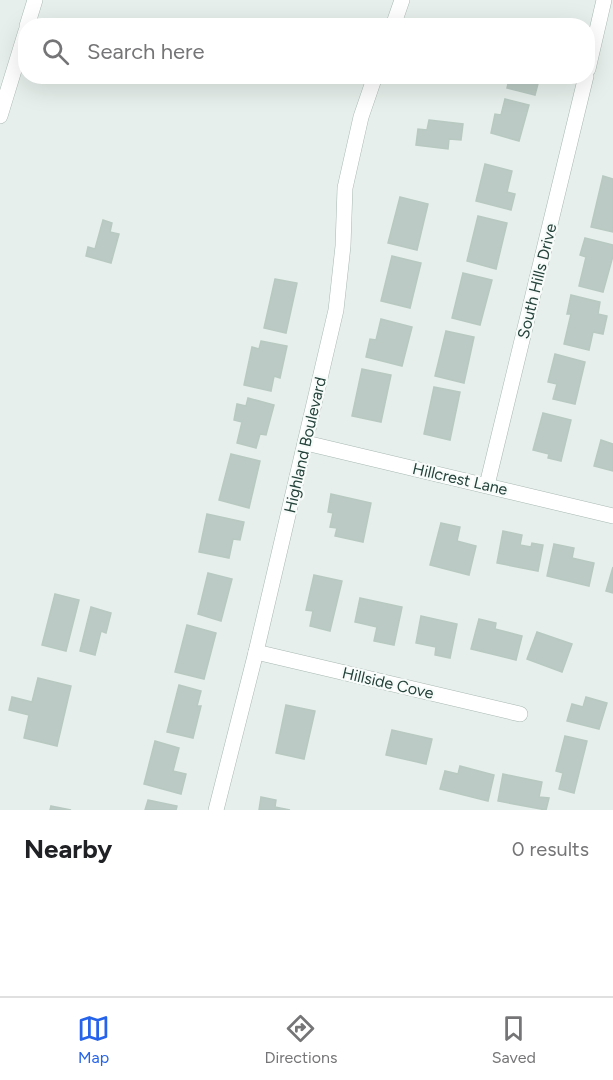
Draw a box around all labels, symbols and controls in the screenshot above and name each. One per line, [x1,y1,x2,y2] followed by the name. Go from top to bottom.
[18,18,595,84] search box
[39,35,72,68] icon: search
[87,38,205,65] text: Search here
[513,221,561,341] street label: South Hills Drive
[280,375,330,515] street label: Highland Boulevard
[411,459,510,499] street label: Hillcrest Lane
[340,663,436,703] street label: Hillside Cove
[24,833,112,865] text: Nearby
[512,837,589,861] text: 0 results
[77,1012,110,1067] tab: Map
[264,1012,337,1067] tab: Directions
[492,1012,536,1067] tab: Saved

